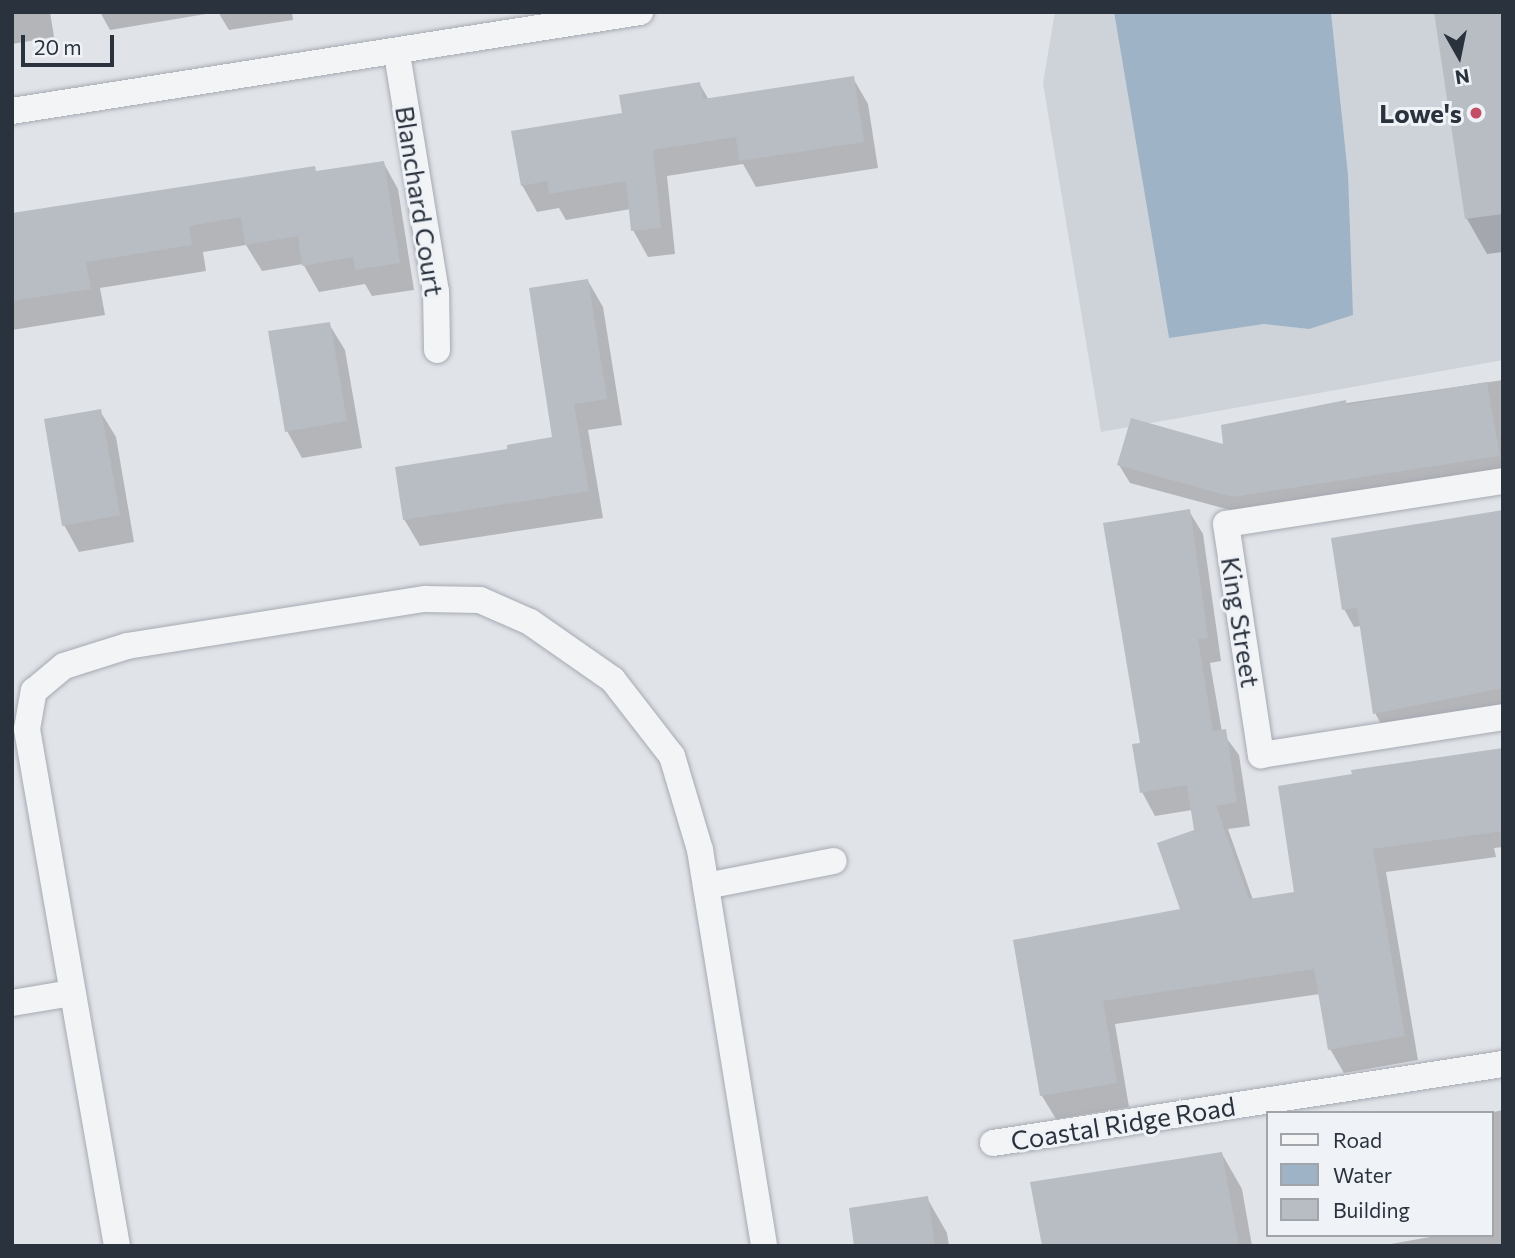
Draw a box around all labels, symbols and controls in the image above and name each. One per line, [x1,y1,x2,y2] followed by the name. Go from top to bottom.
[24,21,117,65] scale bar
[1424,21,1494,91] north arrow
[34,34,82,59] text: 20 m
[1454,65,1471,90] text: N
[1379,97,1462,129] place label: Lowe's
[390,104,450,298] street label: Blanchard Court
[1468,105,1484,121] marker: Lowe's
[1215,555,1267,689] street label: King Street
[1009,1090,1237,1156] street label: Coastal Ridge Road
[1266,1111,1494,1237] legend
[1333,1127,1382,1152] text: Road
[1333,1162,1392,1187] text: Water
[1333,1197,1410,1222] text: Building

